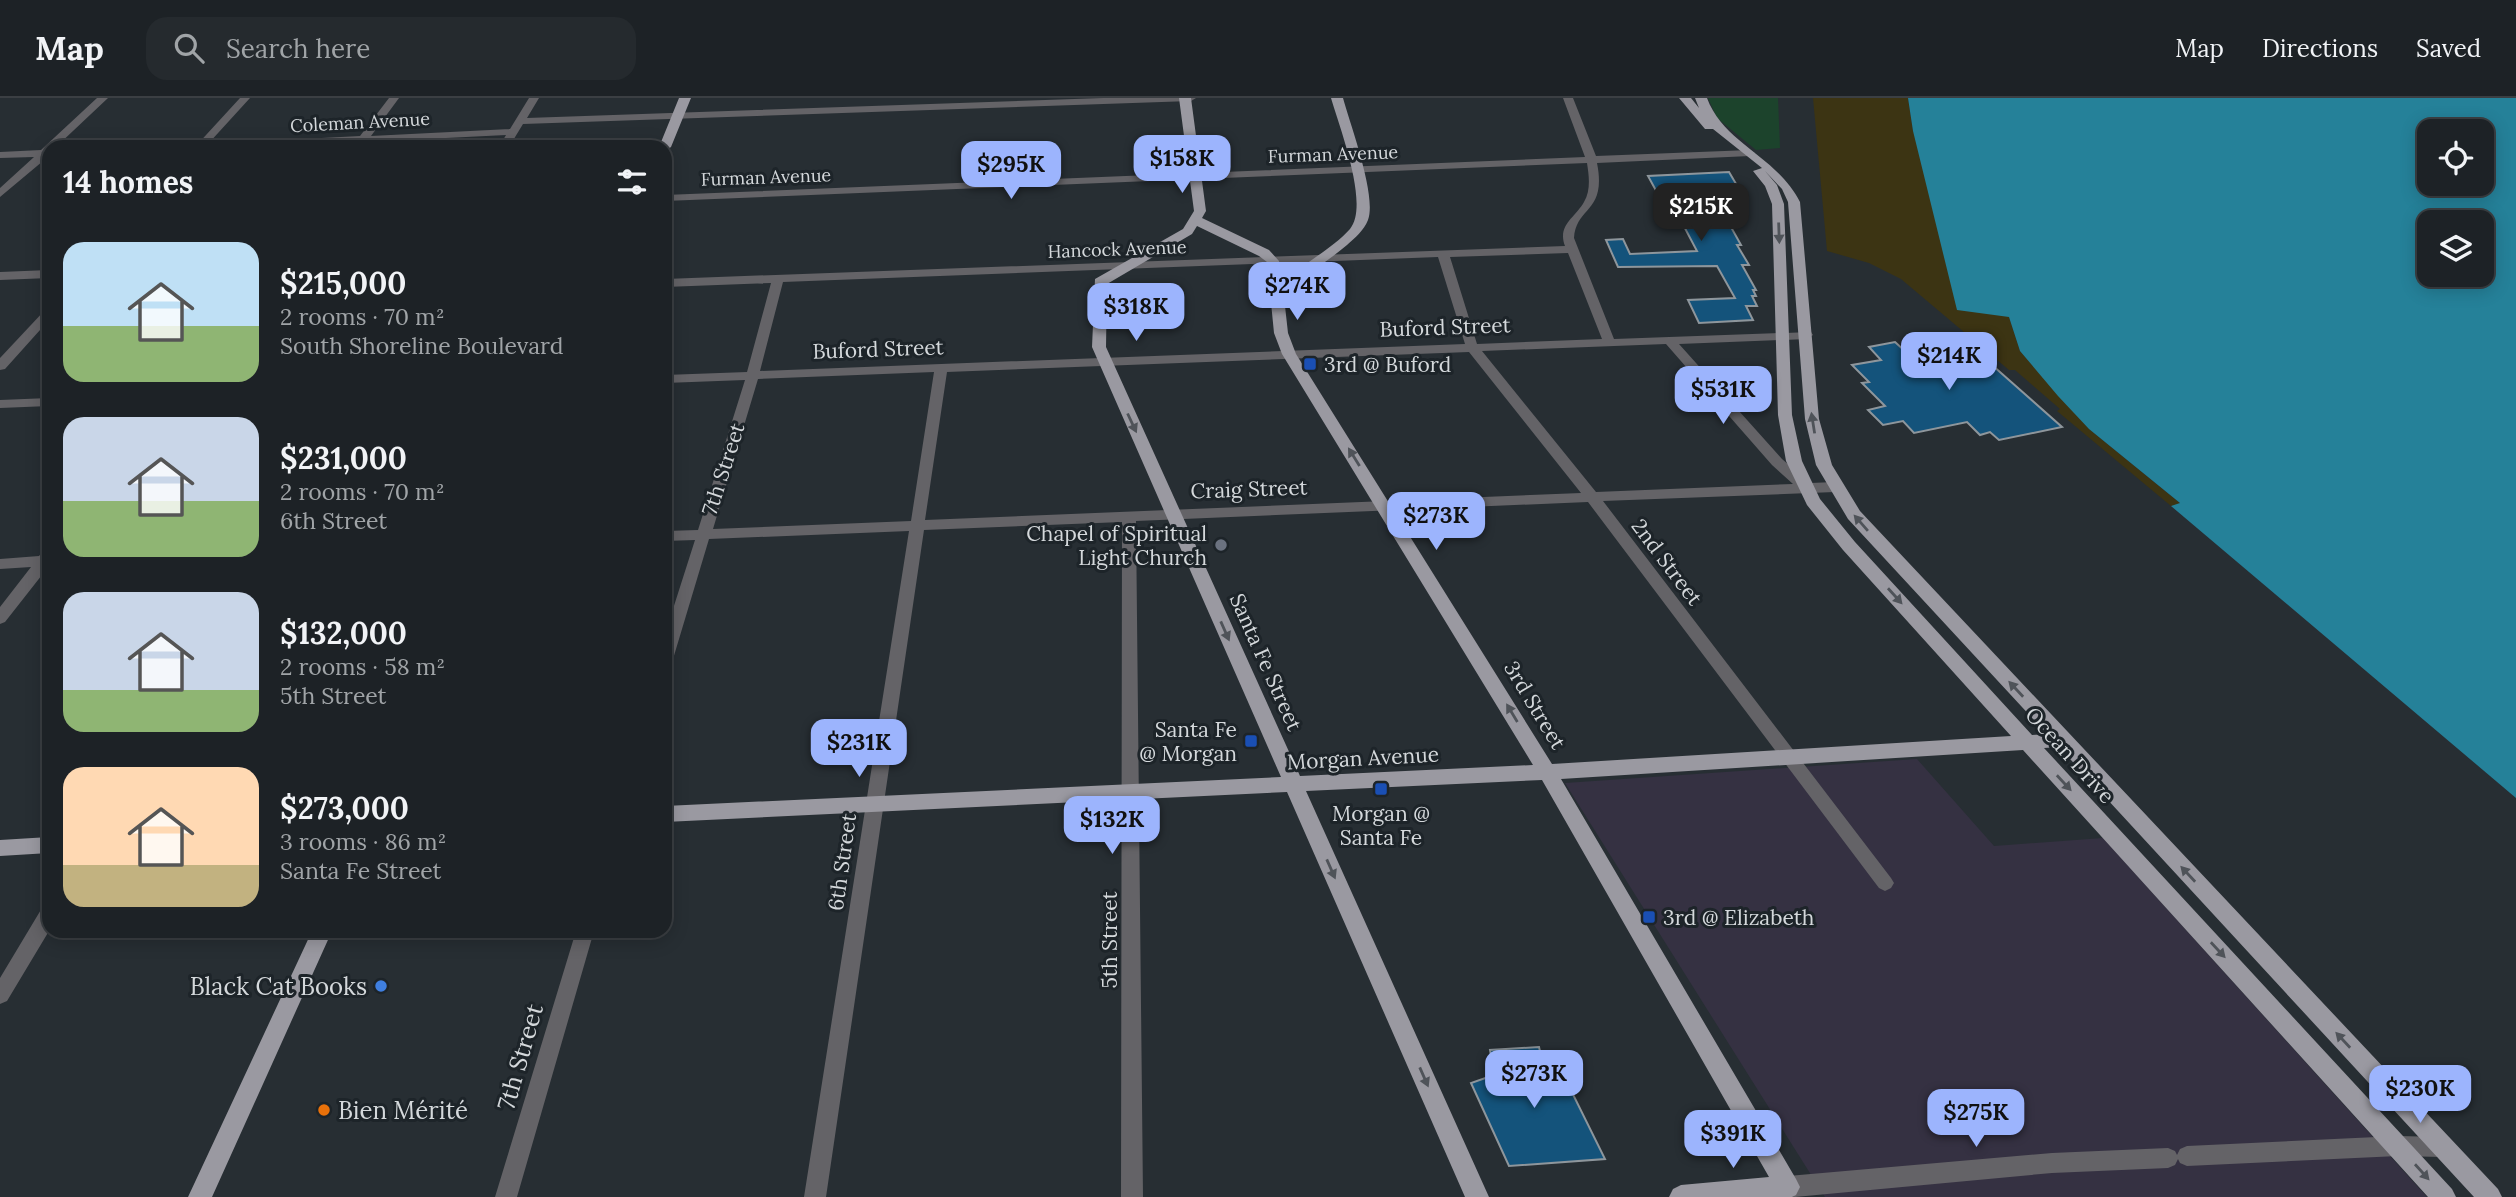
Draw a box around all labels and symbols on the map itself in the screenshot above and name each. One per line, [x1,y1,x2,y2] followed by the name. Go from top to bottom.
[290,107,431,137] street label: Coleman Avenue
[1133,136,1231,195] pin: $158K
[1267,140,1399,168] street label: Furman Avenue
[962,141,1060,201] pin: $295K
[700,163,832,191] street label: Furman Avenue
[1652,184,1750,243] pin: $215K
[1773,222,1785,244] one-way arrow
[1047,235,1187,263] street label: Hancock Avenue
[1248,262,1346,322] pin: $274K
[1087,284,1185,343] pin: $318K
[1379,311,1512,343] street label: Buford Street
[1900,332,1998,392] pin: $214K
[812,333,945,365] street label: Buford Street
[1324,351,1451,378] place label: 3rd @ Buford
[1302,356,1318,372] marker: 3rd @ Buford
[1674,366,1772,426] pin: $531K
[1807,412,1818,434] one-way arrow
[1127,413,1138,434] one-way arrow
[695,419,751,519] street label: 7th Street
[1348,447,1361,466] one-way arrow
[1190,473,1309,505] street label: Craig Street
[1387,492,1485,552] pin: $273K
[1626,513,1709,611] street label: 2nd Street
[1853,514,1869,532] one-way arrow
[1026,520,1207,571] place label: Chapel of Spiritual Light Church
[1213,537,1229,553] marker: Chapel of Spiritual Light Church
[1887,587,1903,605] one-way arrow
[1224,589,1309,736] street label: Santa Fe Street
[1219,621,1231,641] one-way arrow
[1498,656,1572,755] street label: 3rd Street
[2008,680,2024,698] one-way arrow
[2020,701,2120,809] street label: Ocean Drive
[1505,704,1518,723] one-way arrow
[1139,716,1237,767] place label: Santa Fe @ Morgan
[810,720,908,779] pin: $231K
[1243,733,1259,749] marker: Santa Fe @ Morgan
[1286,741,1440,775] street label: Morgan Avenue
[2056,774,2072,791] one-way arrow
[1373,781,1389,797] marker: Morgan @ Santa Fe
[1063,796,1161,856] pin: $132K
[1332,800,1430,851] place label: Morgan @ Santa Fe
[822,811,862,912] street label: 6th Street
[1325,859,1337,879] one-way arrow
[2180,865,2196,883] one-way arrow
[1096,891,1123,989] street label: 5th Street
[1663,904,1814,931] place label: 3rd @ Elizabeth
[1641,909,1657,925] marker: 3rd @ Elizabeth
[2210,941,2226,959] one-way arrow
[190,971,367,1002] place label: Black Cat Books
[373,978,389,994] marker: Black Cat Books
[490,1000,550,1114] street label: 7th Street
[2335,1031,2351,1049] one-way arrow
[1485,1051,1583,1110] pin: $273K
[2371,1066,2469,1125] pin: $230K
[1418,1067,1430,1087] one-way arrow
[1927,1090,2025,1149] pin: $275K
[338,1095,468,1126] place label: Bien Mérité
[316,1102,332,1118] marker: Bien Mérité
[1684,1110,1782,1170] pin: $391K
[2413,1163,2429,1180] one-way arrow

